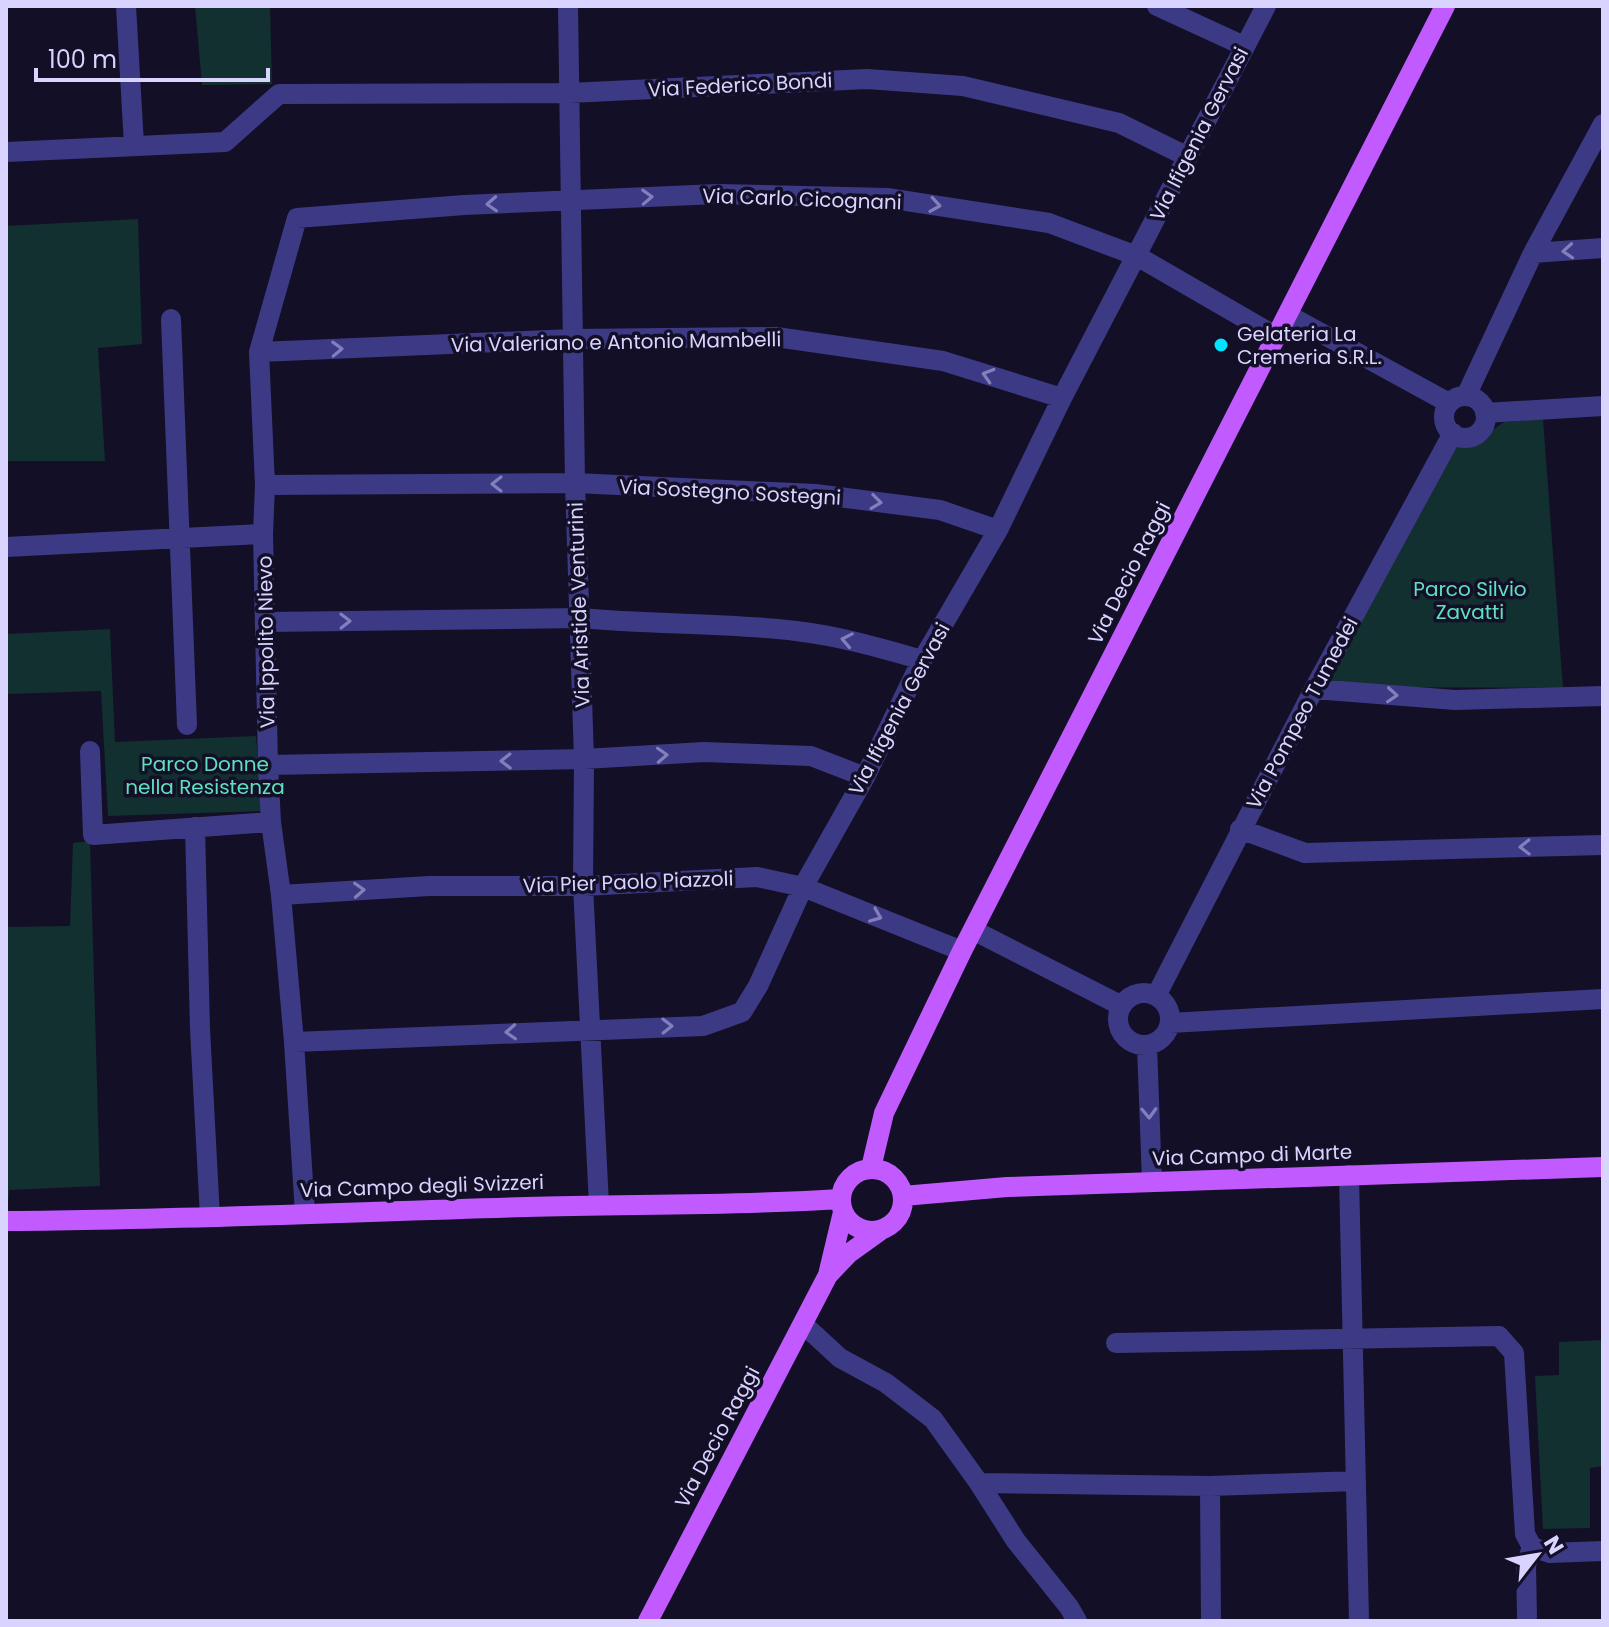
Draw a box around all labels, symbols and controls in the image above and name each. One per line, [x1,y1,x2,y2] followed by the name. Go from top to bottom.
[36,32,268,82] scale bar
[1143,42,1255,226] street label: Via Ifigenia Gervasi
[48,43,117,76] text: 100 m
[647,66,833,104] street label: Via Federico Bondi
[702,182,902,216] street label: Via Carlo Cicognani
[641,189,654,206] one-way arrow
[485,195,498,212] one-way arrow
[928,196,942,213] one-way arrow
[1561,242,1574,259] one-way arrow
[1237,320,1382,371] place label: Gelateria La Cremeria S.R.L.
[451,325,781,359] street label: Via Valeriano e Antonio Mambelli
[1212,336,1230,354] marker: Gelateria La Cremeria S.R.L.
[331,340,344,357] one-way arrow
[981,368,995,384] one-way arrow
[618,472,842,512] street label: Via Sostegno Sostegni
[490,475,503,493] one-way arrow
[870,493,883,510] one-way arrow
[1081,497,1177,649] street label: Via Decio Raggi
[561,502,597,708] street label: Via Aristide Venturini
[250,555,282,729] street label: Via Ippolito Nievo
[1413,575,1527,626] park label: Parco Silvio Zavatti
[339,612,352,630] one-way arrow
[1239,612,1365,814] street label: Via Pompeo Tumedei
[842,618,956,800] street label: Via Ifigenia Gervasi
[840,632,854,649] one-way arrow
[1386,686,1399,703] one-way arrow
[656,747,669,764] one-way arrow
[125,750,285,801] park label: Parco Donne nella Resistenza
[499,752,512,770] one-way arrow
[1518,839,1531,856] one-way arrow
[522,864,734,900] street label: Via Pier Paolo Piazzoli
[353,882,366,899] one-way arrow
[868,907,882,923] one-way arrow
[661,1018,674,1035] one-way arrow
[504,1023,517,1040] one-way arrow
[1141,1107,1158,1120] one-way arrow
[1151,1138,1353,1172] street label: Via Campo di Marte
[300,1168,544,1204] street label: Via Campo degli Svizzeri
[668,1361,766,1513] street label: Via Decio Raggi
[1497,1515,1577,1595] north arrow
[1536,1530,1571,1560] text: N

